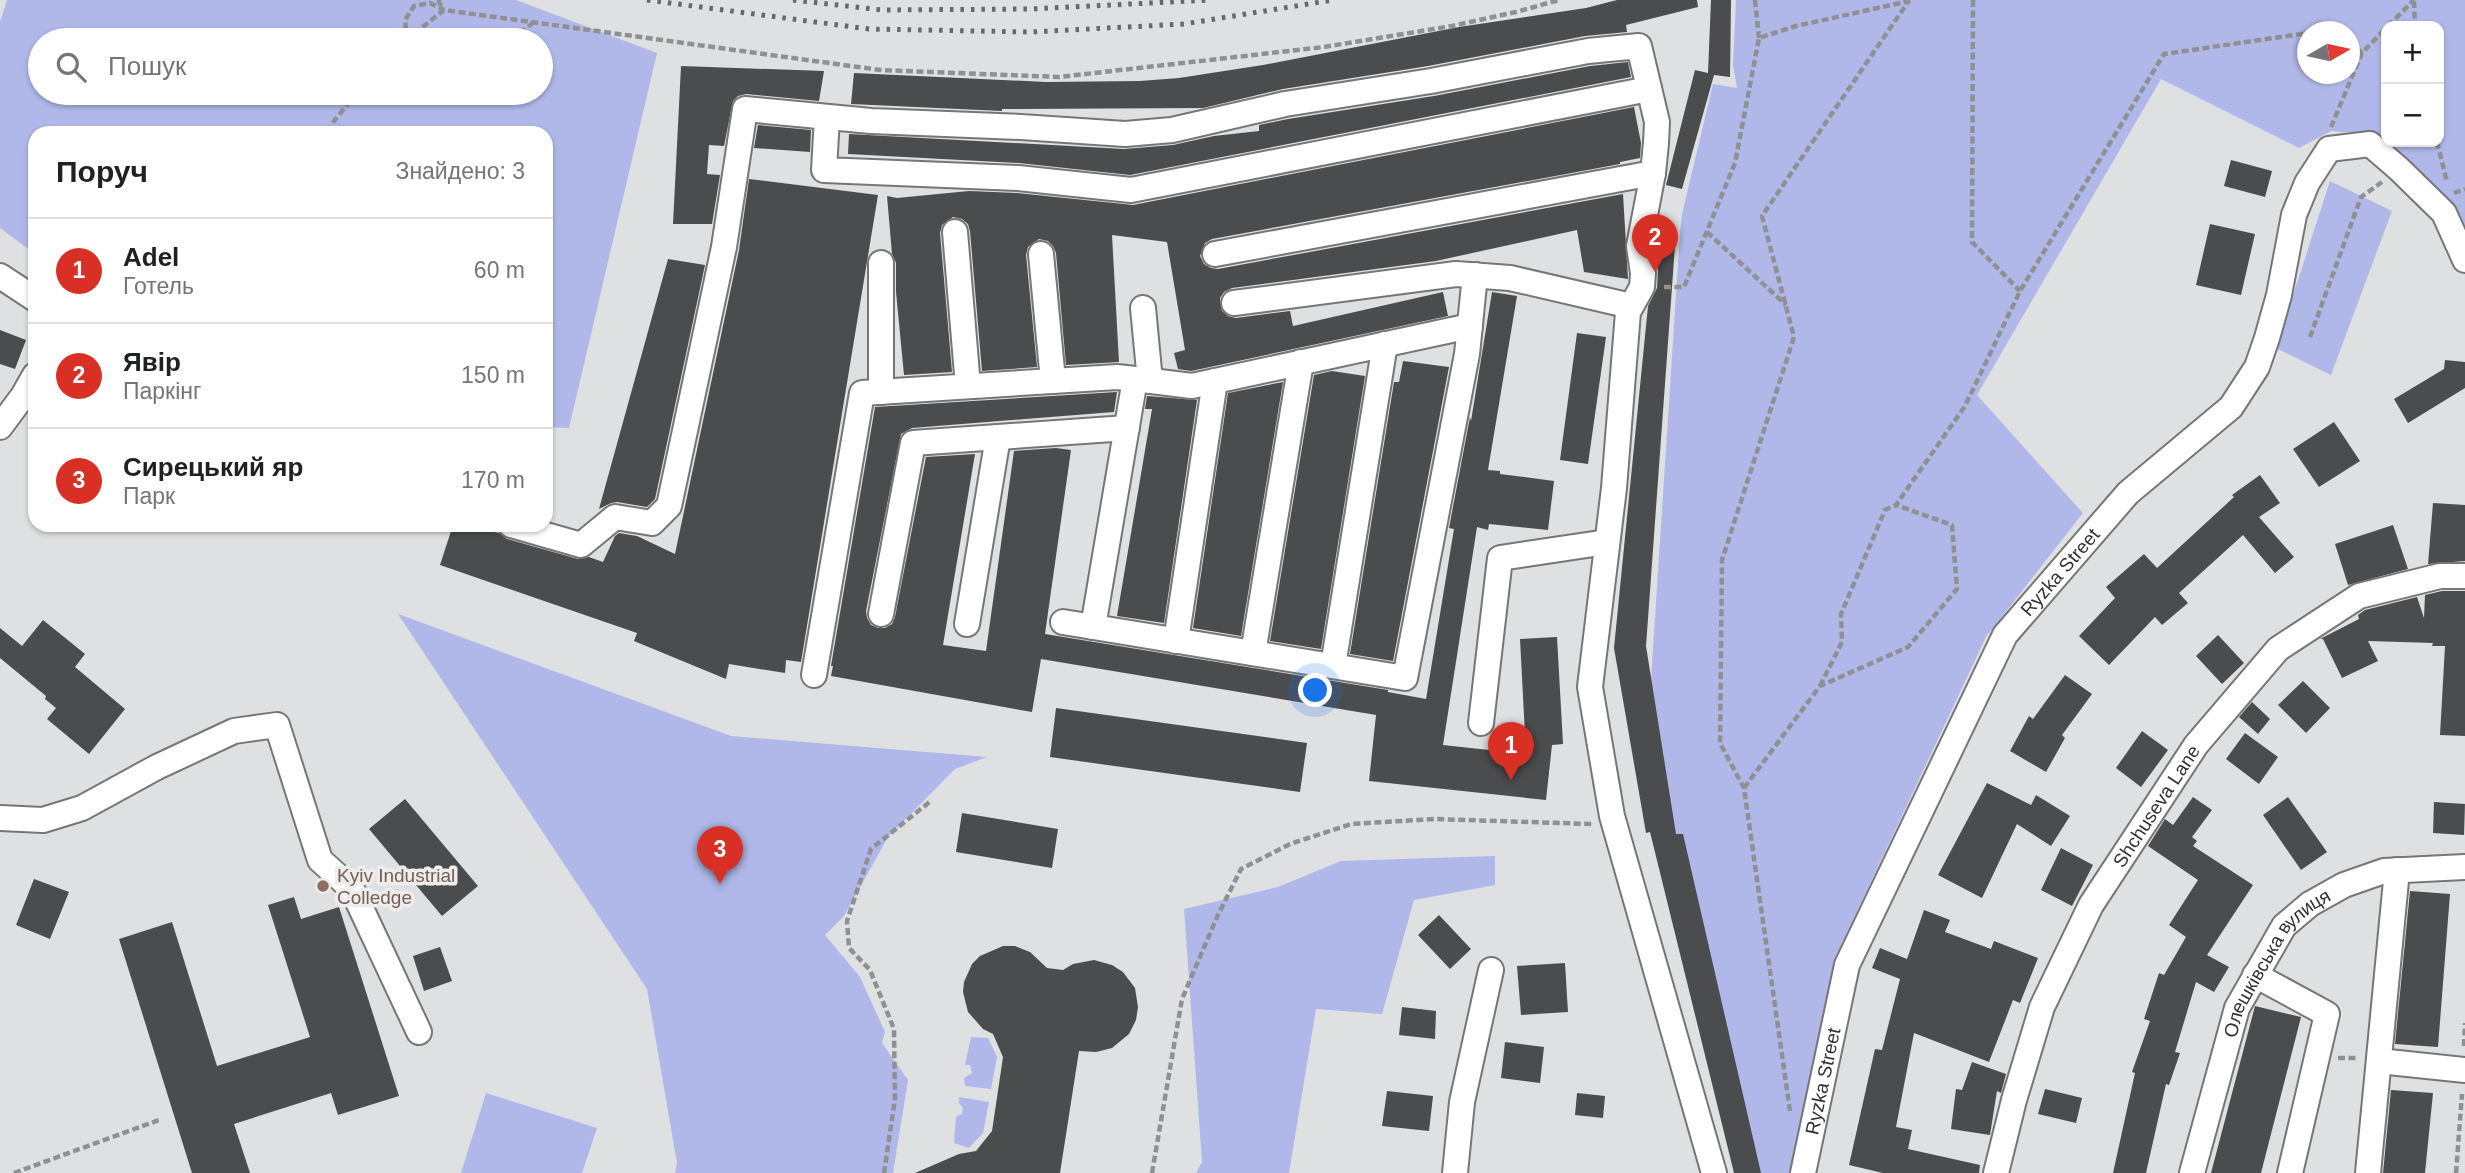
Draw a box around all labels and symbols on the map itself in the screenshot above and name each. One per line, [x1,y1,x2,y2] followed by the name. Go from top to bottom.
[2297,21,2360,84] north arrow
[1632,214,1678,272] pin: 2
[2016,524,2104,620] street label: Ryzka Street
[1298,673,1332,707] your location
[1488,722,1534,780] pin: 1
[2109,741,2204,871] street label: Shchuseva Lane
[697,826,743,884] pin: 3
[337,865,455,908] place label: Kyiv Industrial Colledge
[315,878,331,894] marker: Kyiv Industrial Colledge
[2220,885,2334,1040] street label: Олешківська вулиця
[1801,1025,1845,1137] street label: Ryzka Street

